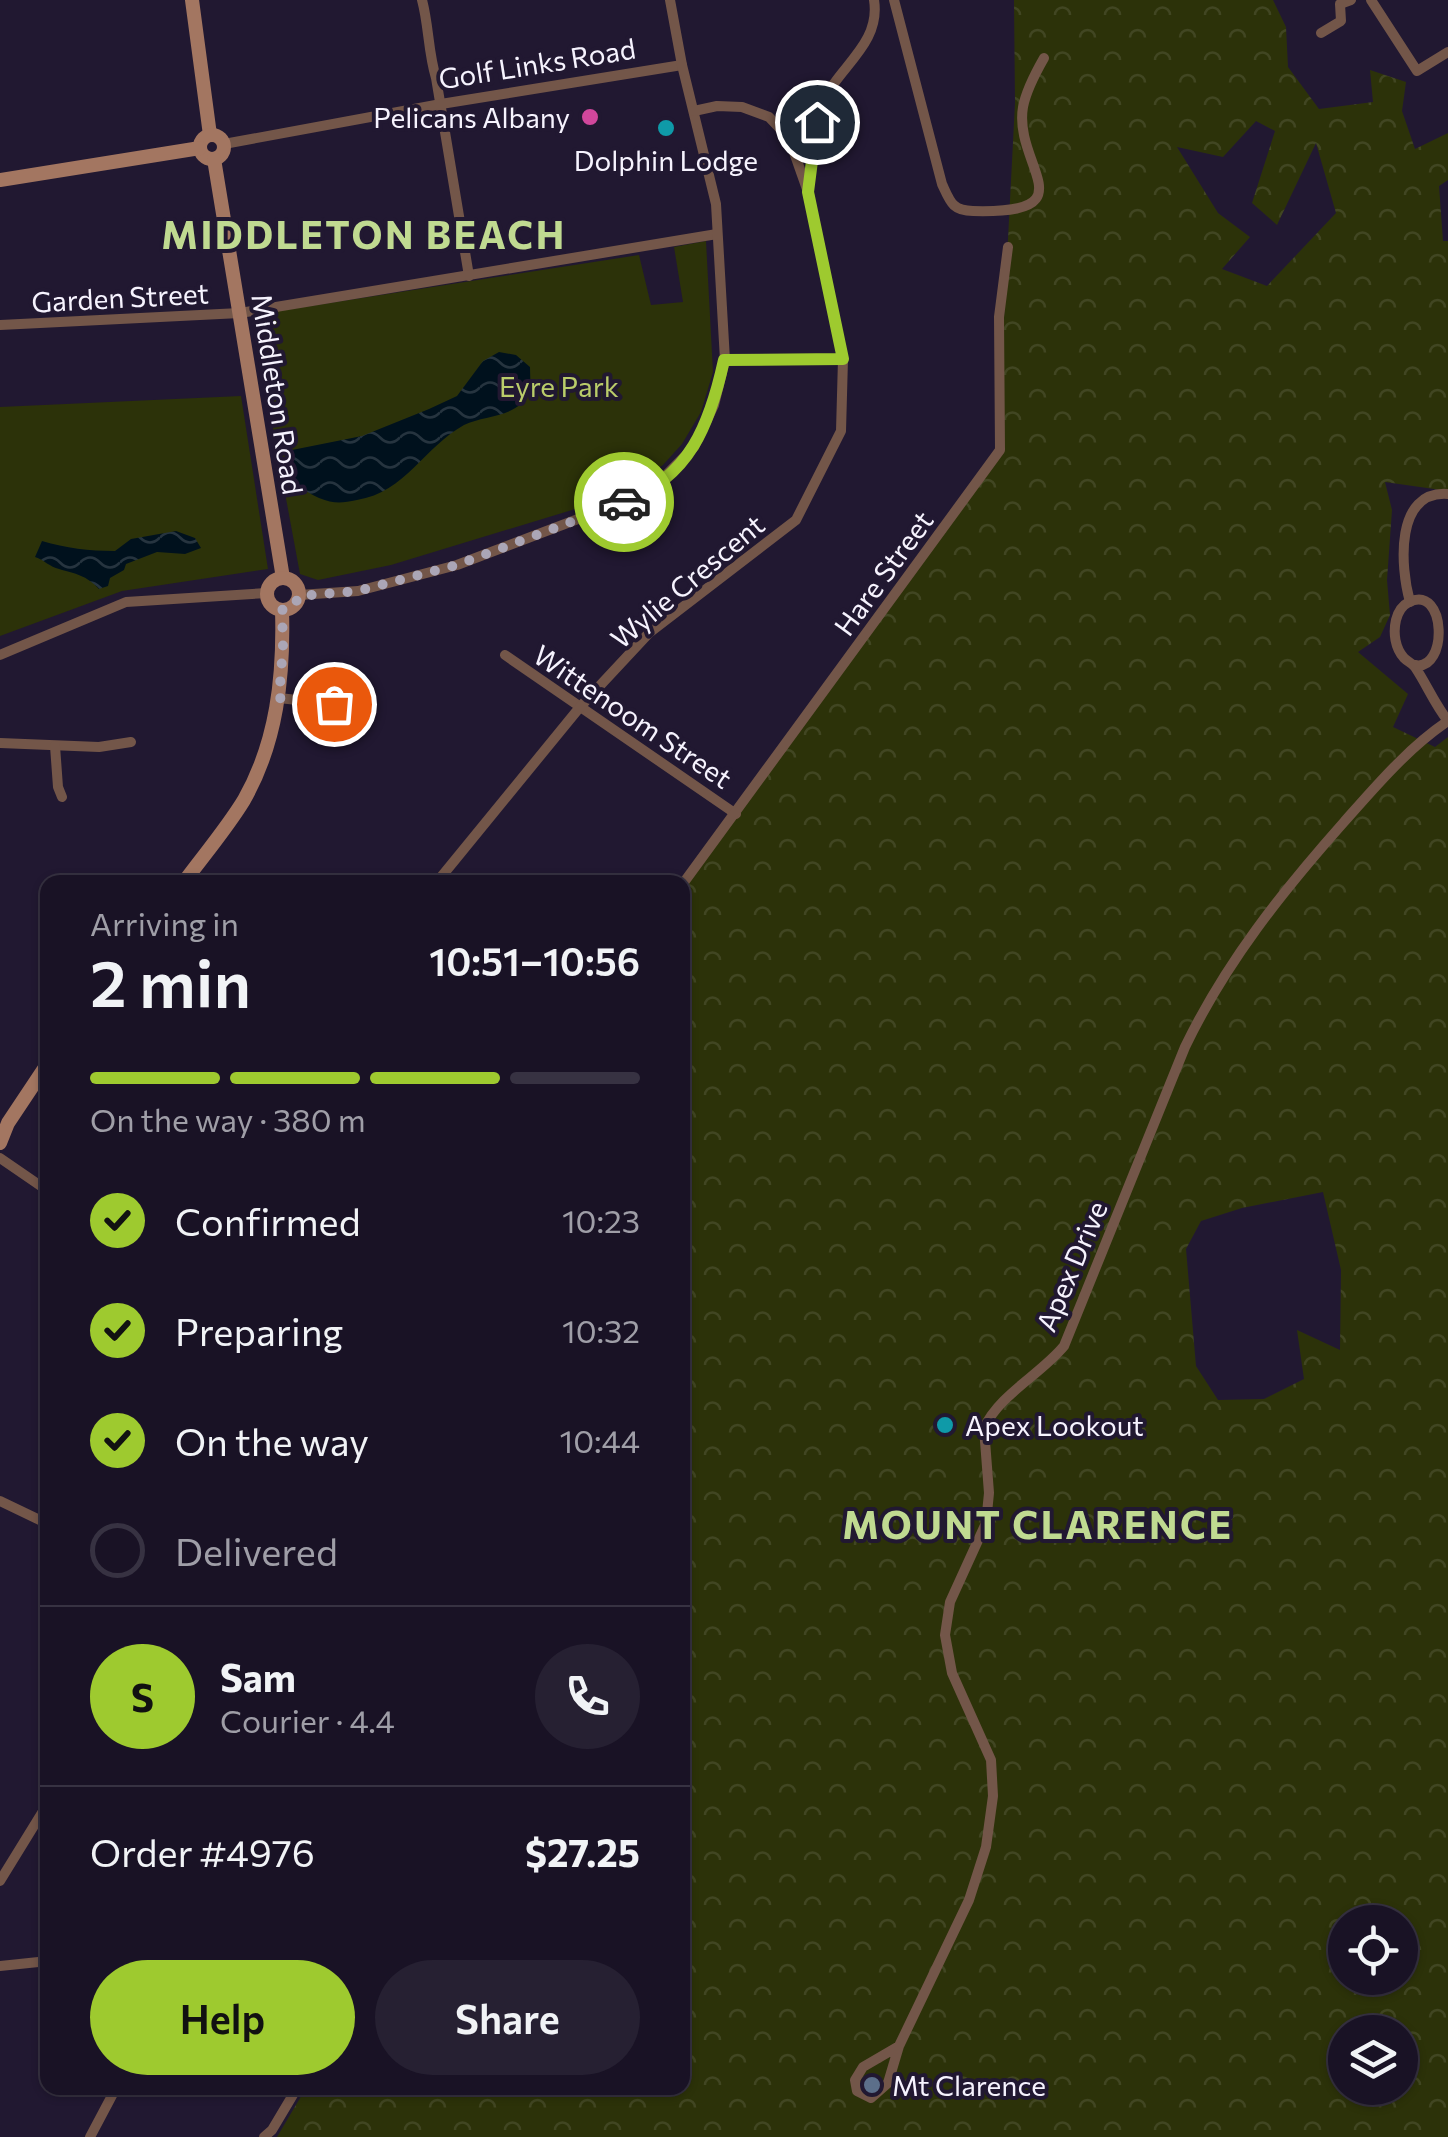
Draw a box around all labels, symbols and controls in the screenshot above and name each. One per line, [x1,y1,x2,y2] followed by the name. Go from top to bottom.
[436,31,638,95] street label: Golf Links Road
[775,80,860,165] pin
[790,95,845,150] icon: home
[373,100,570,134] place label: Pelicans Albany
[579,106,601,128] marker: Pelicans Albany
[655,117,677,139] marker: Dolphin Lodge
[574,143,758,177] place label: Dolphin Lodge
[161,210,567,257] district label: MIDDLETON BEACH
[31,275,209,319] street label: Garden Street
[245,291,311,497] street label: Middleton Road
[499,369,619,403] park label: Eyre Park
[574,452,674,552] courier
[597,475,652,530] icon: car
[826,504,940,642] street label: Hare Street
[603,507,771,655] street label: Wylie Crescent
[527,637,739,795] street label: Wittenoom Street
[292,662,377,747] pin
[307,677,362,732] icon: bag
[90,903,239,943] text: Arriving in
[429,937,640,984] text: 10:51–10:56
[90,941,251,1020] text: 2 min
[90,1099,366,1139] text: On the way · 380 m
[90,1193,145,1248] icon: check
[1028,1196,1114,1336] street label: Apex Drive
[175,1197,361,1244] text: Confirmed
[562,1200,640,1240] text: 10:23
[90,1303,145,1358] icon: check
[175,1307,343,1354] text: Preparing
[562,1310,640,1350] text: 10:32
[965,1408,1144,1442] place label: Apex Lookout
[90,1413,145,1468] icon: check
[934,1414,956,1436] marker: Apex Lookout
[175,1417,369,1464] text: On the way
[559,1420,640,1460] text: 10:44
[842,1500,1234,1547] district label: MOUNT CLARENCE
[175,1527,338,1574] text: Delivered
[535,1644,640,1749] button: phone
[220,1653,296,1700] text: Sam
[131,1673,154,1720] text: S
[220,1700,395,1740] text: Courier · 4.4
[90,1828,315,1875] text: Order #4976
[525,1828,640,1875] text: $27.25
[1328,1905,1418,2105] map controls
[1328,1905,1418,1995] button: locate
[90,1960,355,2075] button: Help
[375,1960,640,2075] button: Share
[1328,2015,1418,2105] button: layers
[892,2068,1046,2102] place label: Mt Clarence
[861,2074,883,2096] marker: Mt Clarence

